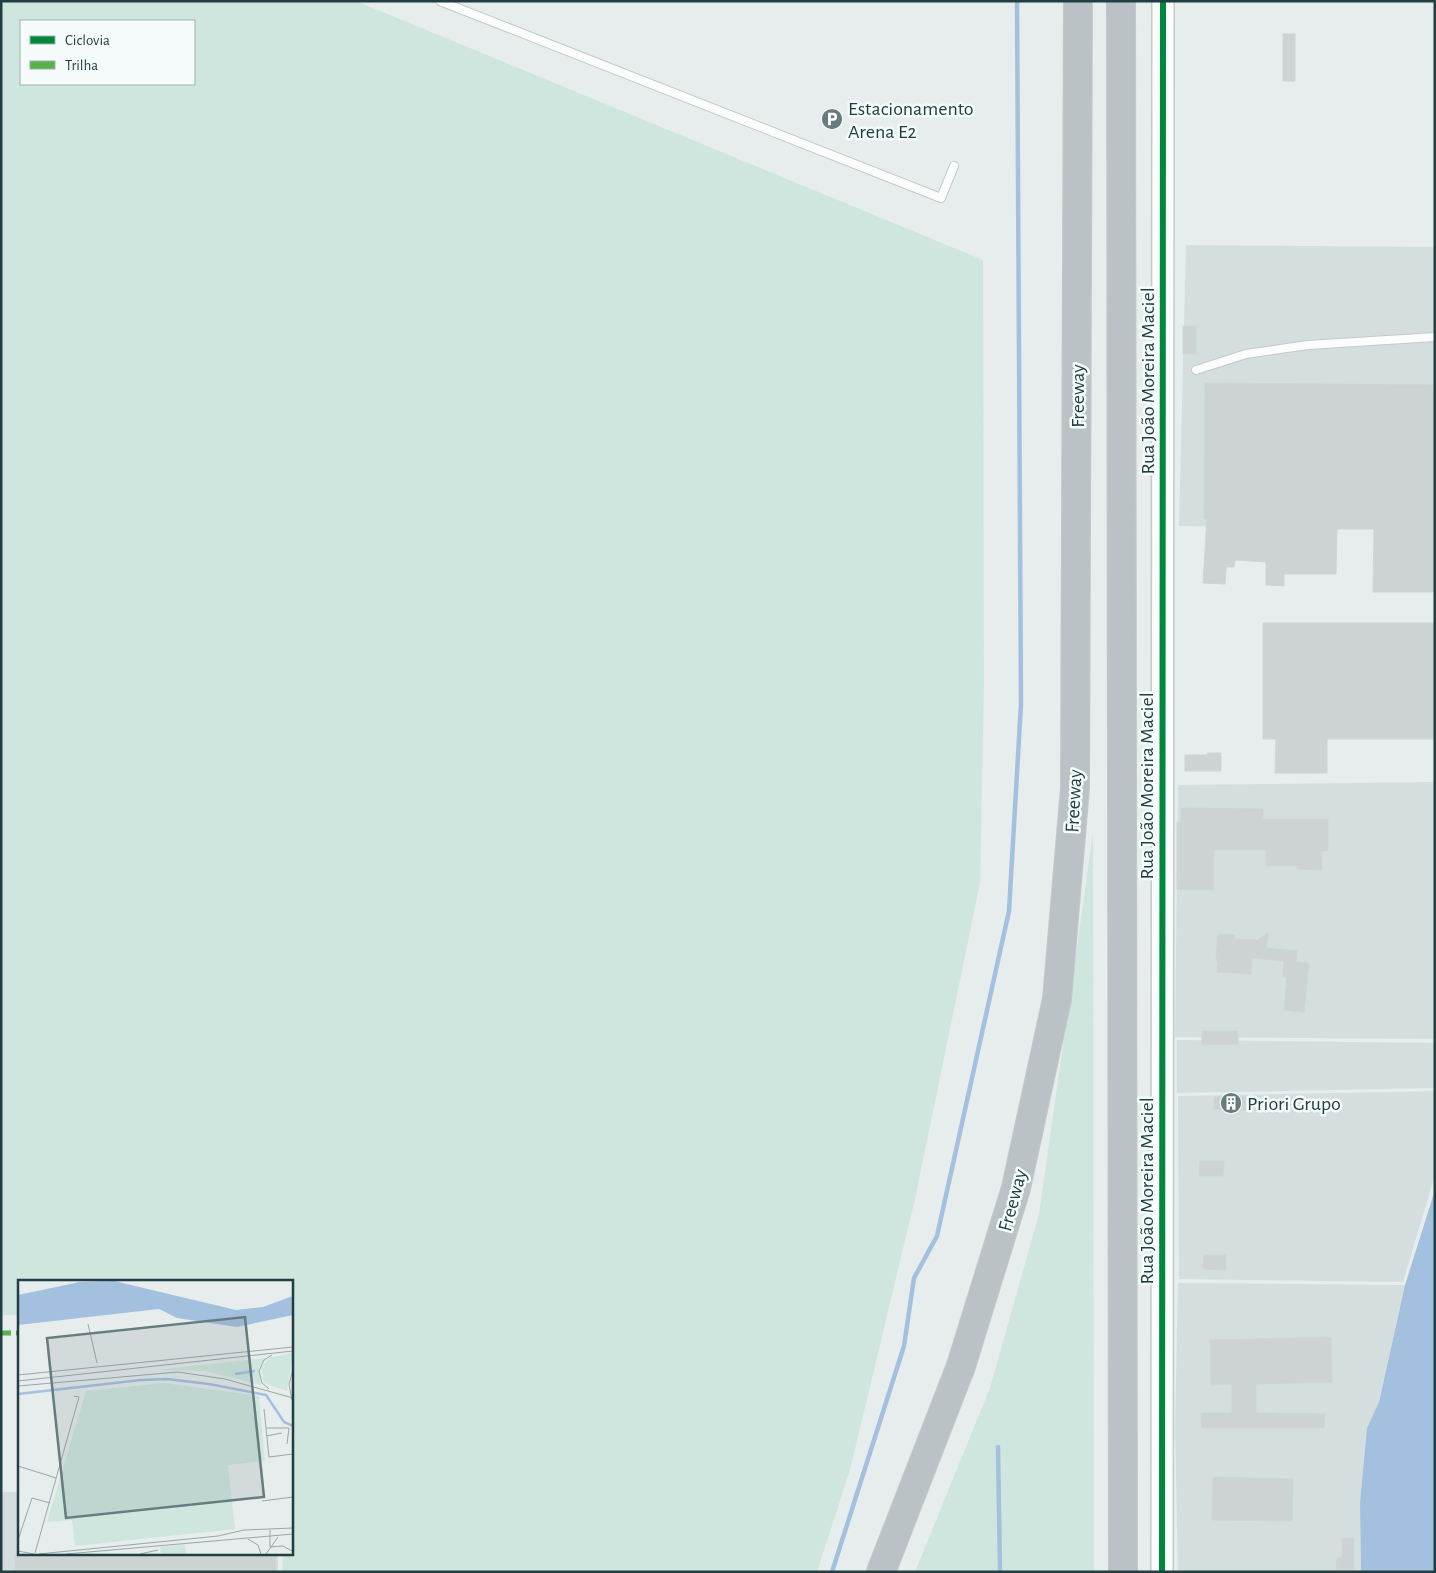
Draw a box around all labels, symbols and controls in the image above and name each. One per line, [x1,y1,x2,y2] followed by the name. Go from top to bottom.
[20,20,195,85] legend
[65,33,110,48] text: Ciclovia
[65,58,98,73] text: Trilha
[848,99,974,142] place label: Estacionamento Arena E2
[820,107,844,131] parking icon: Estacionamento Arena E2
[1138,287,1158,475] street label: Rua João Moreira Maciel
[1068,364,1088,428] street label: Freeway
[1137,692,1157,880] street label: Rua João Moreira Maciel
[1062,768,1086,833] street label: Freeway
[1219,1091,1243,1115] building icon: Priori Grupo
[1247,1094,1341,1114] place label: Priori Grupo
[1137,1097,1157,1285] street label: Rua João Moreira Maciel
[995,1167,1031,1234] street label: Freeway
[18,1280,292,1556] inset map

